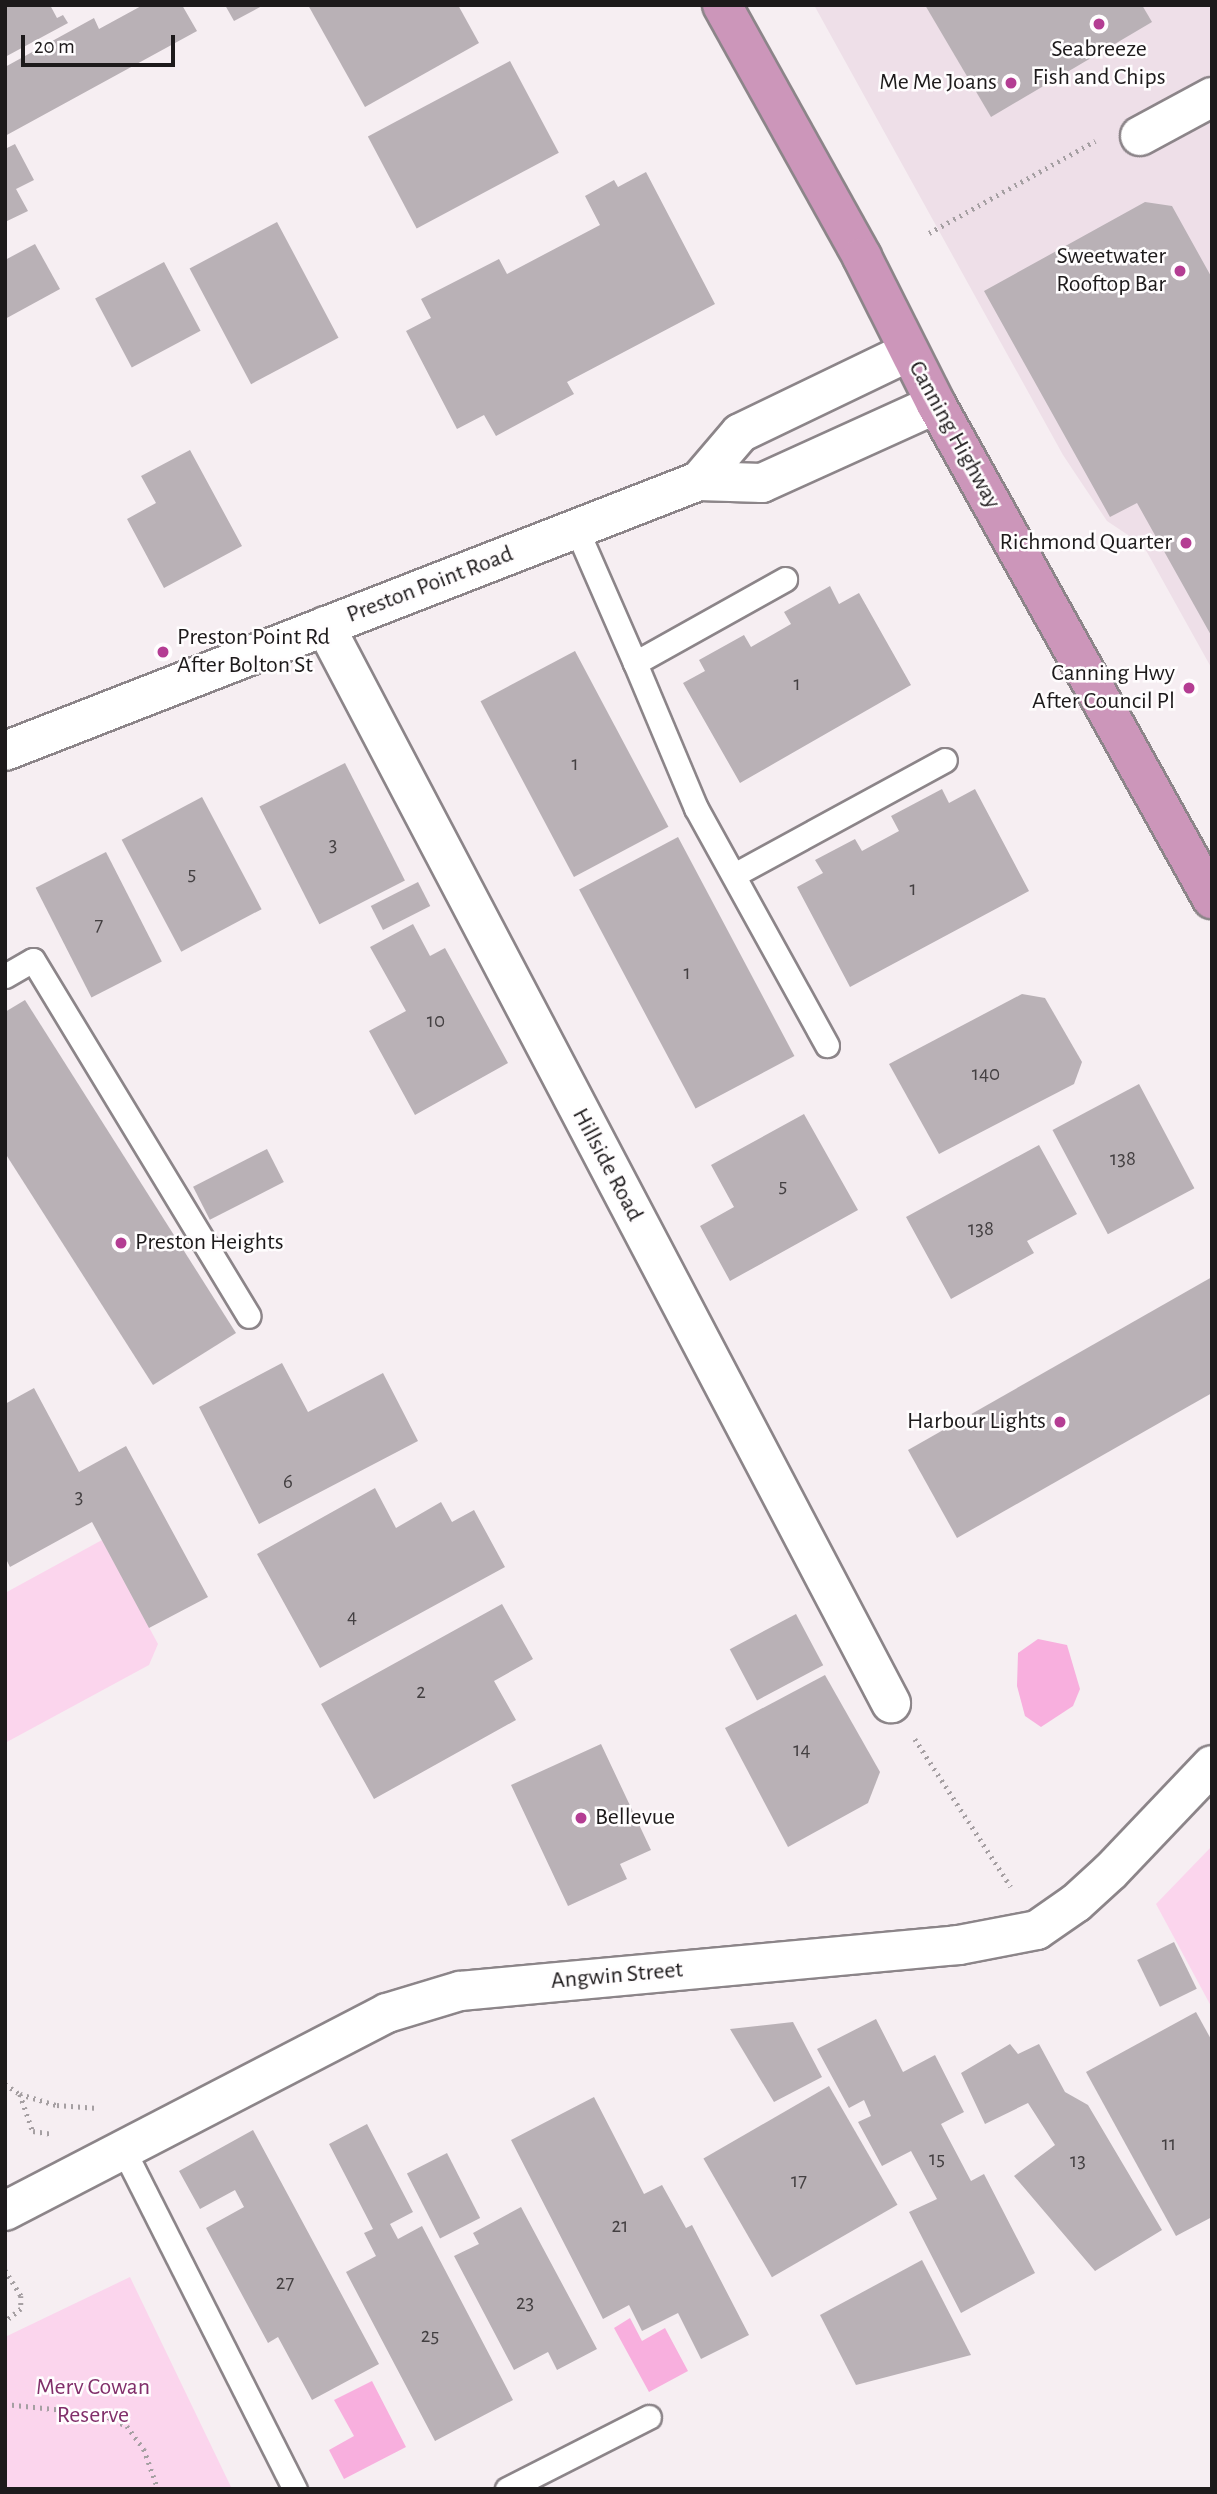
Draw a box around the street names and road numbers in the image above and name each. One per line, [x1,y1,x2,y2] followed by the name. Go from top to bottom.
[902,356,1006,514] street label: Canning Highway
[343,540,517,630] street label: Preston Point Road
[565,1104,649,1226] street label: Hillside Road
[550,1956,684,1996] street label: Angwin Street

